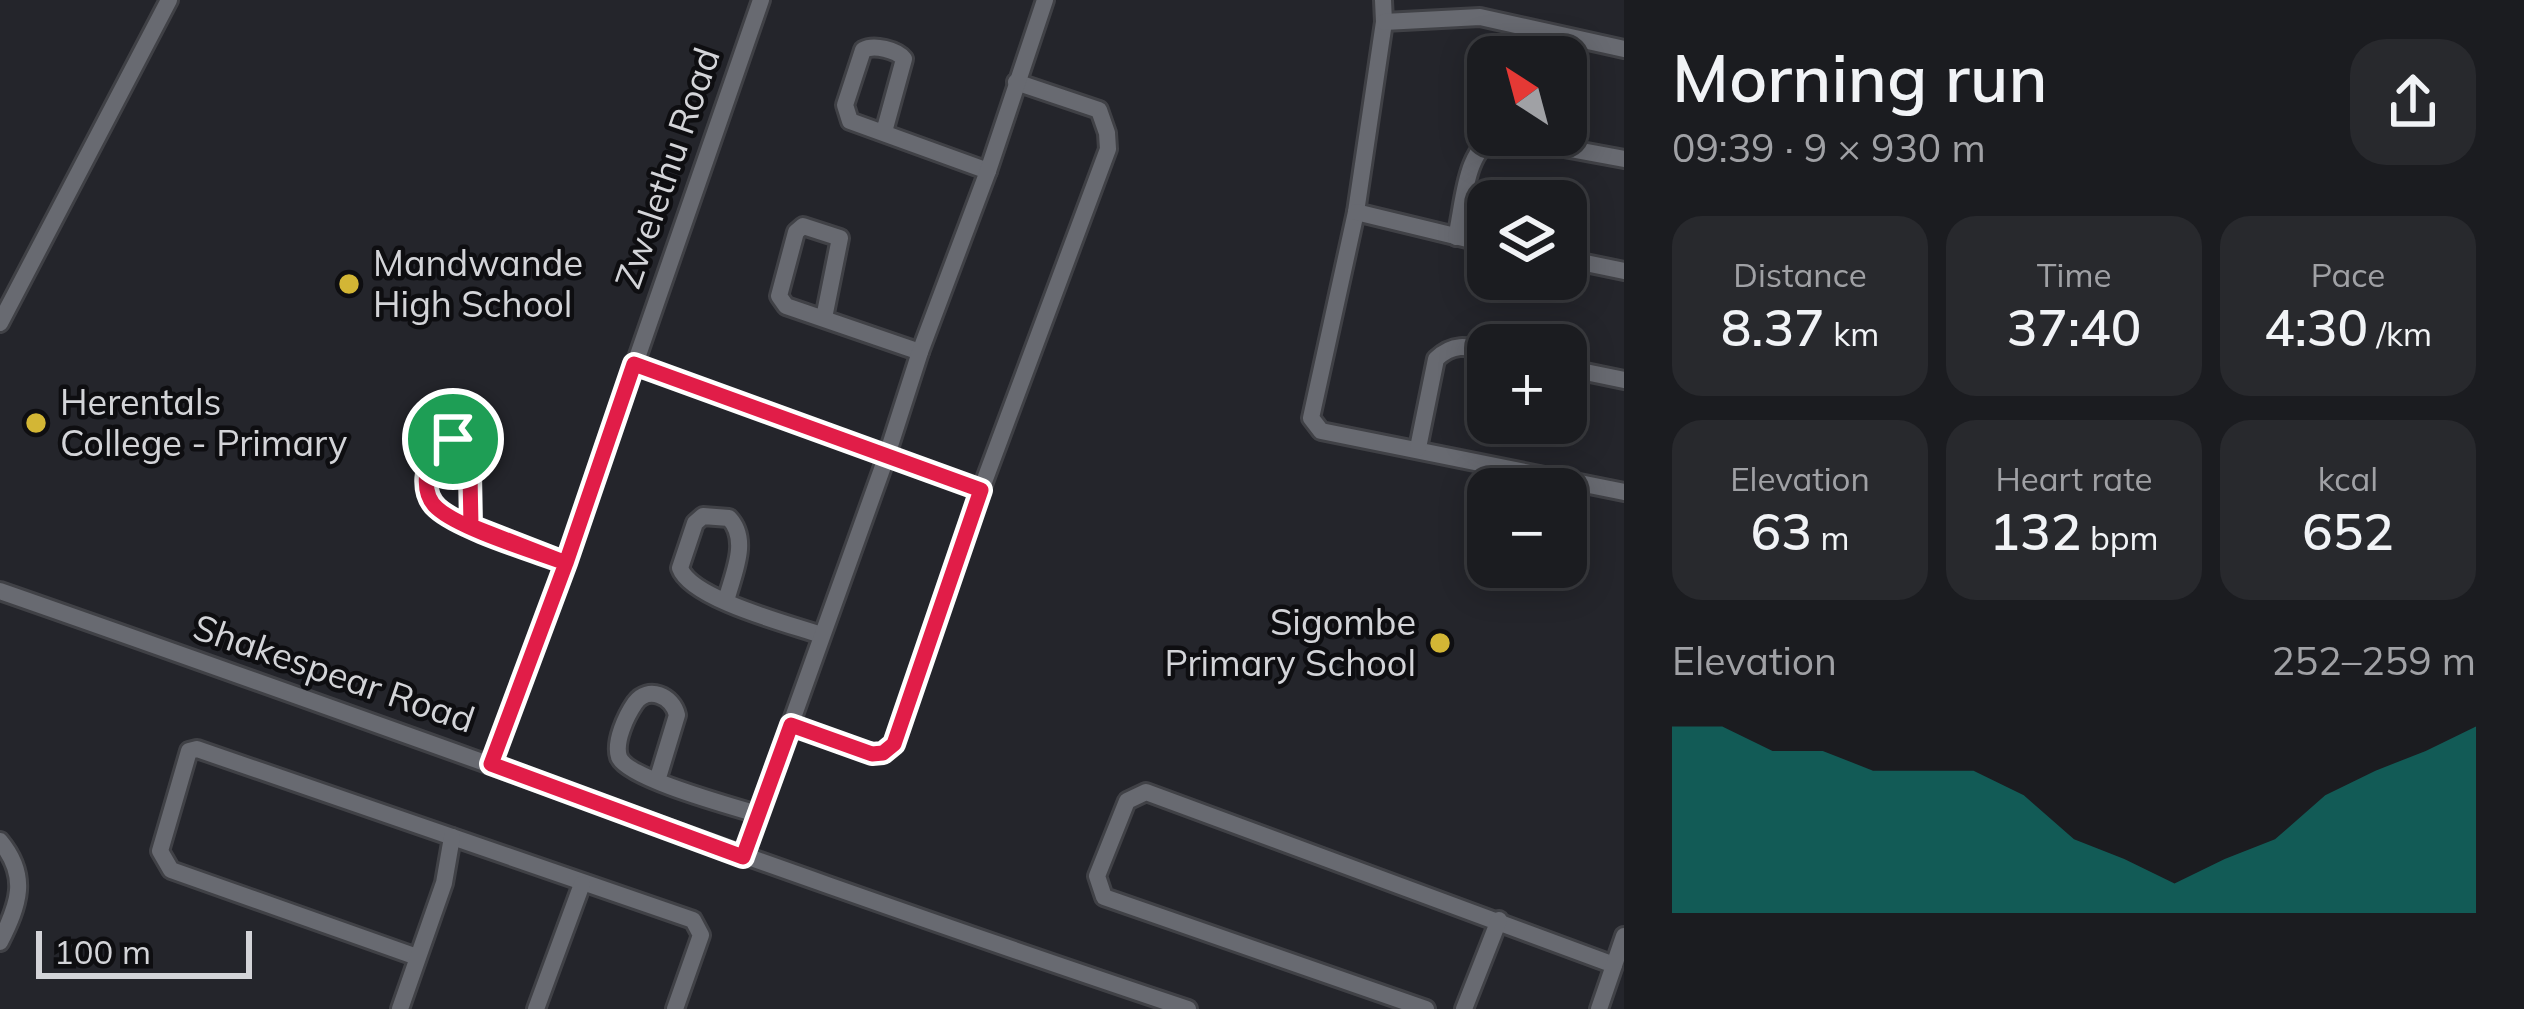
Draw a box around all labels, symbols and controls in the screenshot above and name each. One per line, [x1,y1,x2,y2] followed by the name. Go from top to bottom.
[1467,36,1587,156] north arrow
[1467,36,1587,588] map controls
[1672,36,2048,119] text: Morning run
[2350,39,2476,165] button: share
[604,42,729,294] street label: Zwelethu Road
[1672,123,1986,172] text: 09:39 · 9 × 930 m
[1467,180,1587,300] button: layers
[373,240,583,326] place label: Mandwande High School
[1733,254,1867,295] text: Distance
[2037,254,2111,295] text: Time
[2311,254,2385,295] text: Pace
[336,271,362,297] marker: Mandwande High School
[1721,295,1825,359] text: 8.37
[2007,295,2141,359] text: 37:40
[2264,295,2368,359] text: 4:30
[1825,313,1879,354] text: km
[2368,313,2432,354] text: /km
[1467,324,1587,444] button: +
[60,379,347,465] place label: Herentals College - Primary
[402,388,504,490] pin
[420,406,486,472] icon: arrive
[23,410,49,436] marker: Herentals College - Primary
[1730,458,1870,499] text: Elevation
[1996,458,2153,499] text: Heart rate
[2318,458,2378,499] text: kcal
[1467,468,1587,588] button: −
[1751,499,1812,563] text: 63
[1990,499,2081,563] text: 132
[2302,499,2394,563] text: 652
[1812,517,1849,558] text: m
[2081,517,2159,558] text: bpm
[1164,599,1416,685] place label: Sigombe Primary School
[188,603,481,742] street label: Shakespear Road
[1427,630,1453,656] marker: Sigombe Primary School
[1672,636,1837,685] text: Elevation
[2271,636,2476,685] text: 252–259 m
[36,925,252,978] scale bar
[54,931,151,972] text: 100 m

